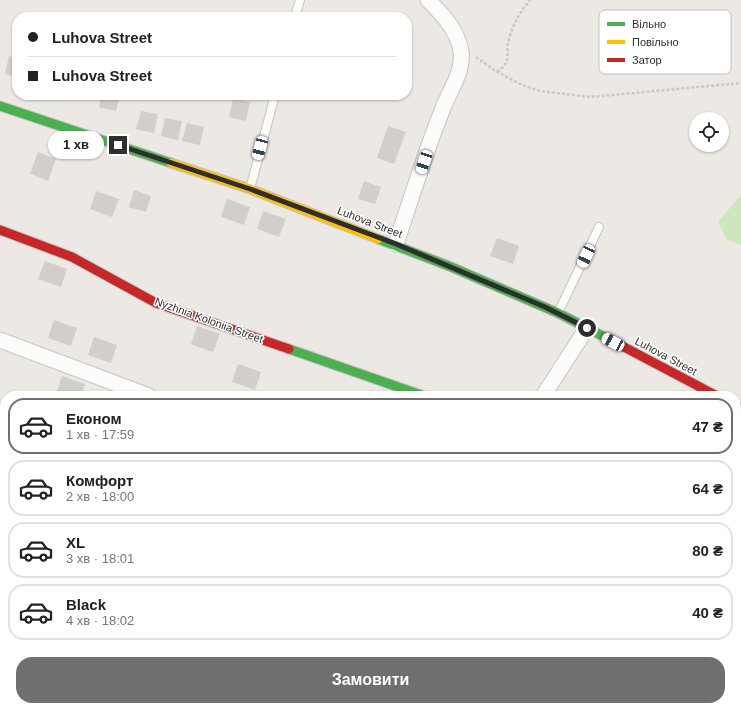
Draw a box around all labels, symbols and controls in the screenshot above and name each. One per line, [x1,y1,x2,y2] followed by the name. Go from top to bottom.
[599,10,731,74] legend
[632,18,666,30] text: Вільно
[52,29,152,46] text: Luhova Street
[632,36,679,48] text: Повільно
[632,54,662,66] text: Затор
[52,67,152,84] text: Luhova Street
[689,112,729,152] map controls
[689,112,729,152] button: locate
[48,131,104,159] callout: 1 хв
[251,135,269,161] car
[109,136,127,154] route end
[63,137,89,152] text: 1 хв
[414,149,434,175] car
[336,204,404,240] street label: Luhova Street
[575,243,597,269] car
[153,295,265,345] street label: Nyzhnia Koloniia Street
[578,319,596,337] route start
[600,331,626,353] car
[633,335,699,377] street label: Luhova Street
[18,408,54,444] icon: car
[66,410,122,427] text: Економ
[692,418,723,435] text: 47 ₴
[66,427,134,442] text: 1 хв · 17:59
[18,470,54,506] icon: car
[66,472,133,489] text: Комфорт
[692,480,723,497] text: 64 ₴
[66,489,134,504] text: 2 хв · 18:00
[18,532,54,568] icon: car
[66,534,85,551] text: XL
[692,542,723,559] text: 80 ₴
[66,551,134,566] text: 3 хв · 18:01
[18,594,54,630] icon: car
[66,596,106,613] text: Black
[692,604,723,621] text: 40 ₴
[66,613,134,628] text: 4 хв · 18:02
[16,657,725,703] button: Замовити

